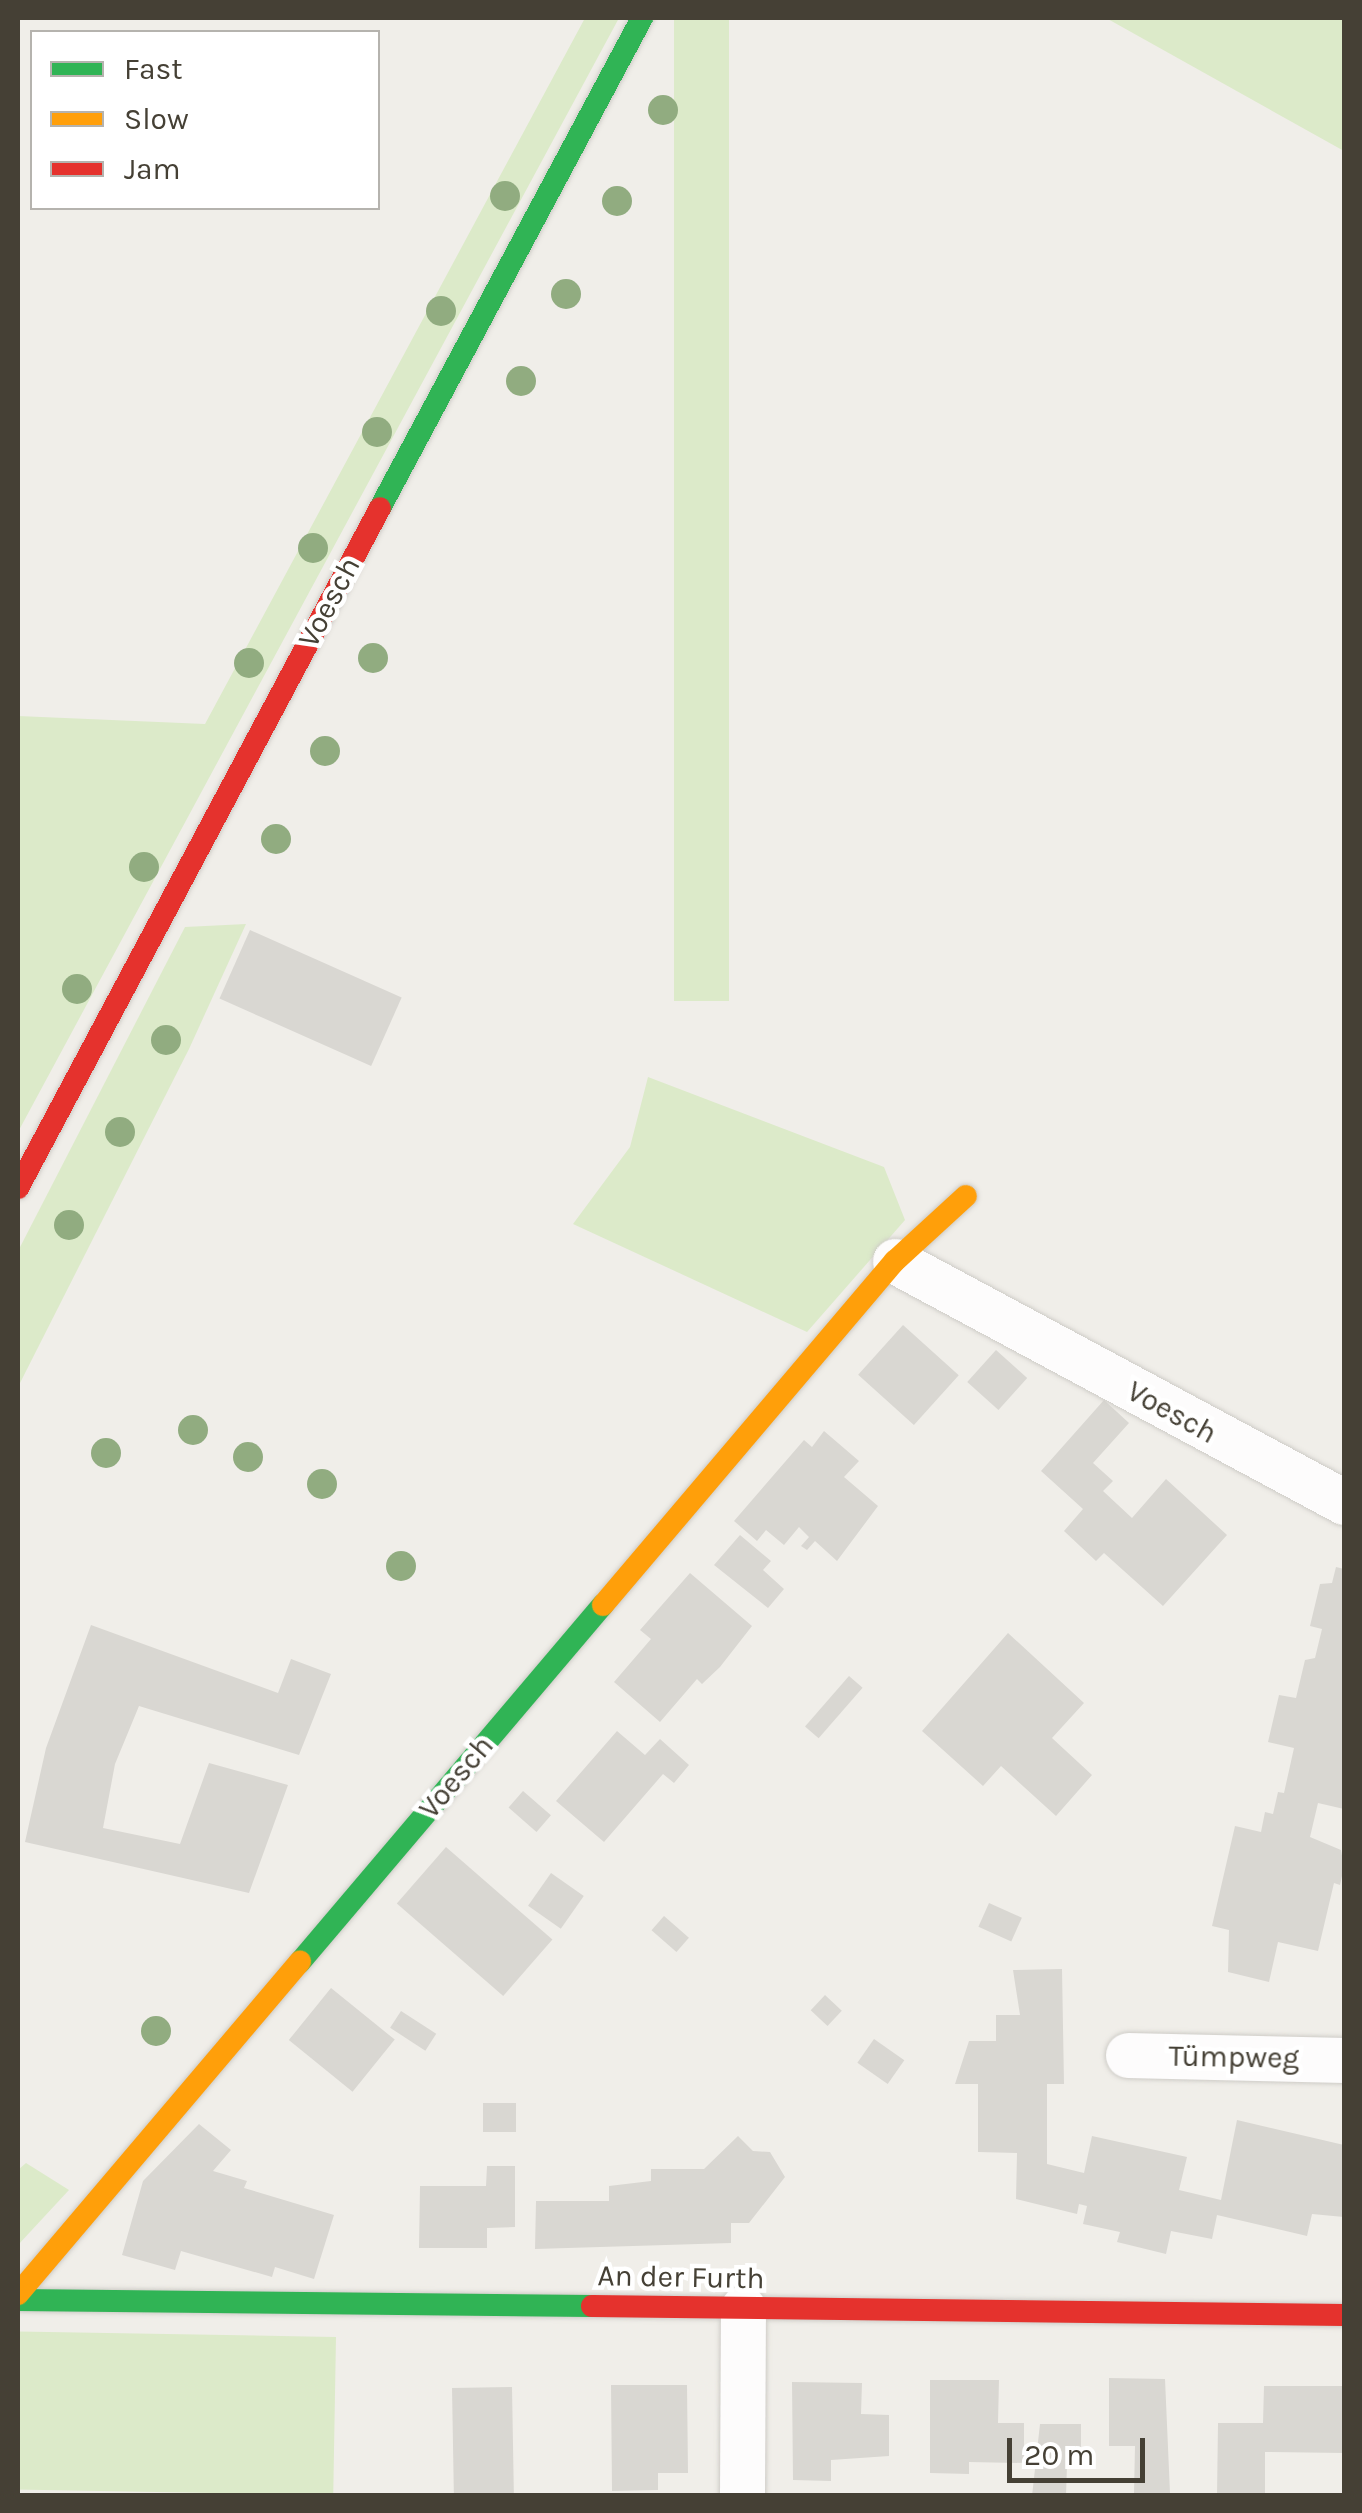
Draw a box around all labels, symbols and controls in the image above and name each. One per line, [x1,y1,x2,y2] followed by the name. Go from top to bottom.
[30,30,380,210] legend
[124,51,183,87] text: Fast
[124,101,189,137] text: Slow
[124,151,181,187] text: Jam
[290,551,368,653] street label: Voesch
[1121,1373,1223,1451] street label: Voesch
[411,1728,501,1826] street label: Voesch
[1168,2038,1300,2076] street label: Tümpweg
[597,2258,765,2296] street label: An der Furth
[1012,2418,1150,2480] scale bar
[1024,2437,1094,2473] text: 20 m

